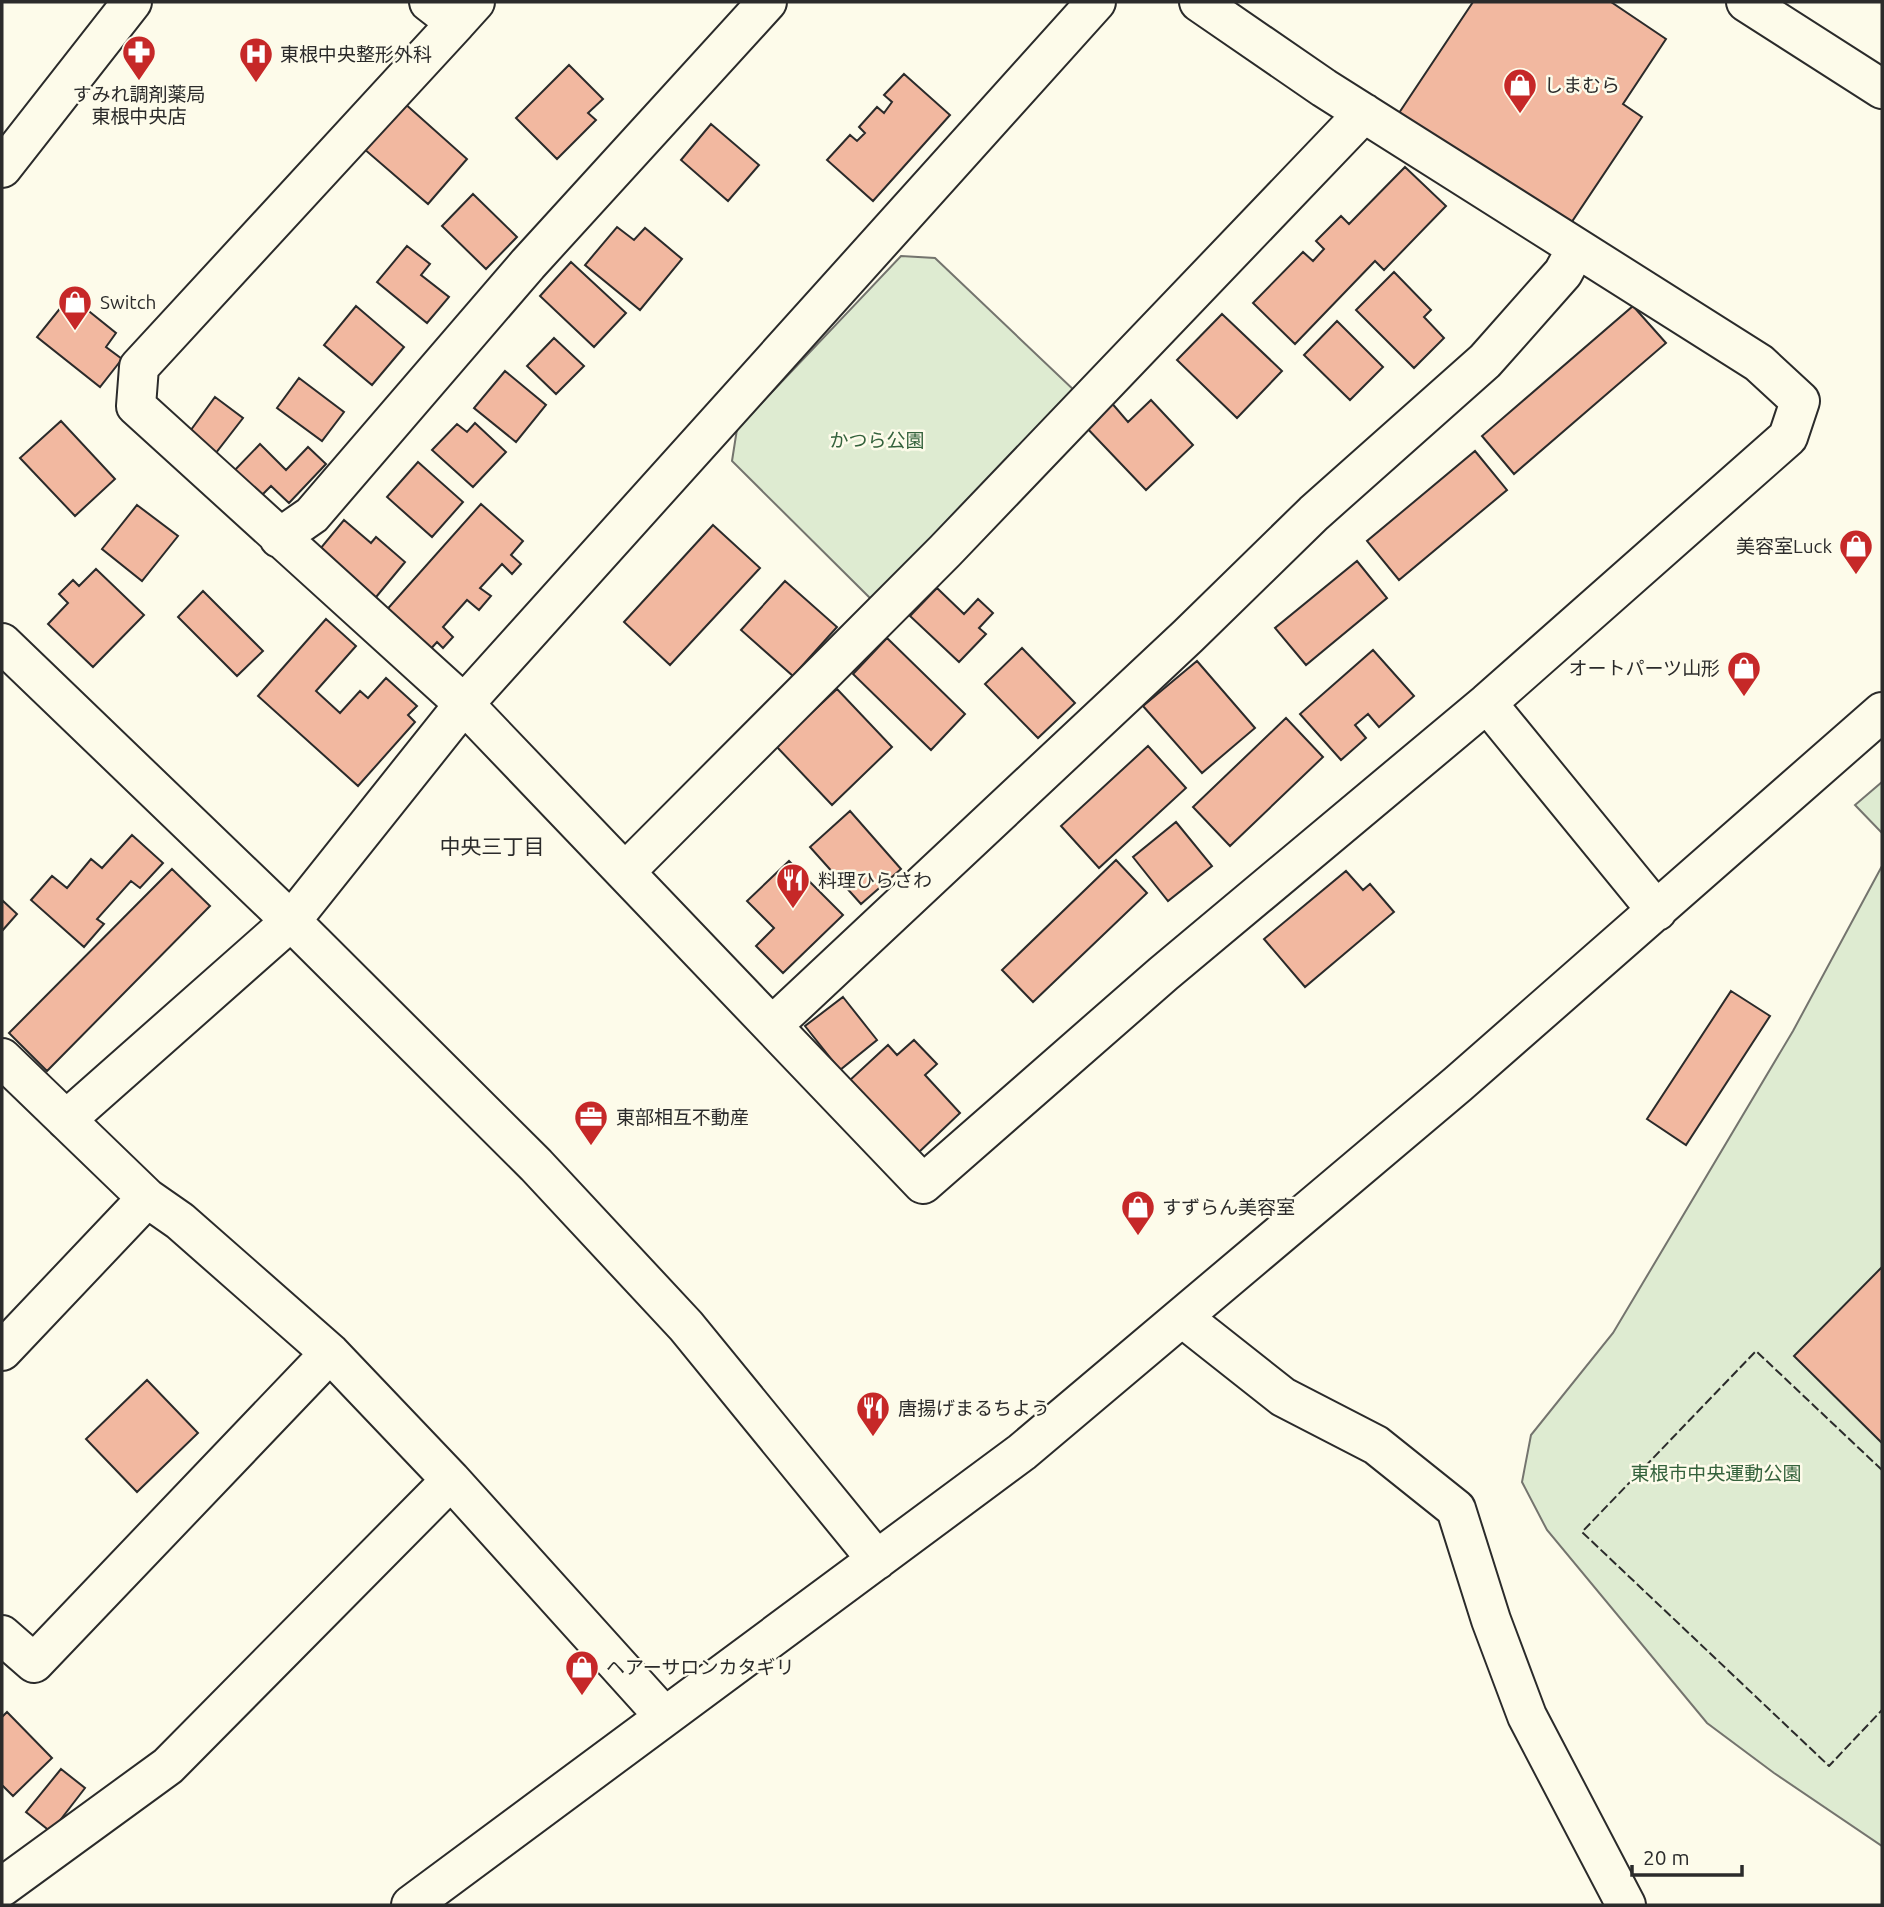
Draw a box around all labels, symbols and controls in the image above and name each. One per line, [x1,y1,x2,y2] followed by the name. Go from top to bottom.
[120,33,158,82] pharmacy icon: すみれ調剤薬局 東根中央店
[237,35,275,84] hospital icon: 東根中央整形外科
[280,43,432,65] place label: 東根中央整形外科
[1501,66,1539,115] shop icon: しまむら
[1544,74,1620,96] place label: しまむら
[72,83,206,127] place label: すみれ調剤薬局 東根中央店
[56,283,94,332] shop icon: Switch
[100,291,156,313] place label: Switch
[829,429,925,451] park label: かつら公園
[1837,527,1875,576] shop icon: 美容室Luck
[1736,535,1832,557] place label: 美容室Luck
[1725,649,1763,698] shop icon: オートパーツ山形
[1568,657,1720,679] place label: オートパーツ山形
[440,834,545,858] district label: 中央三丁目
[774,861,812,910] restaurant icon: 料理ひらさわ
[818,869,932,891] place label: 料理ひらさわ
[572,1098,610,1147] office icon: 東部相互不動産
[616,1106,749,1128] place label: 東部相互不動産
[1119,1188,1157,1237] shop icon: すずらん美容室
[1162,1196,1295,1218] place label: すずらん美容室
[854,1389,892,1438] restaurant icon: 唐揚げまるちよう
[898,1397,1050,1419] place label: 唐揚げまるちよう
[1630,1462,1802,1484] park label: 東根市中央運動公園
[563,1648,601,1697] shop icon: ヘアーサロンカタギリ
[606,1656,794,1678] place label: ヘアーサロンカタギリ
[1632,1834,1742,1878] scale bar
[1643,1845,1690,1869] text: 20 m

